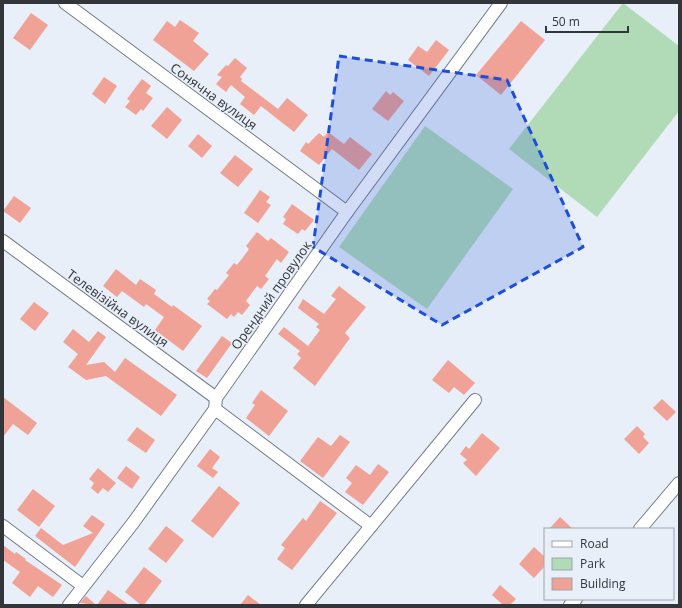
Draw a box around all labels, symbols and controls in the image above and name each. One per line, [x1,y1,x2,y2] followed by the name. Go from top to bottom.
[546,8,628,34] scale bar
[552,13,580,30] text: 50 m
[167,58,261,134] street label: Сонячна вулиця
[227,237,316,353] street label: Орендний провулок
[64,265,172,351] street label: Телевізійна вулиця
[544,528,674,600] legend
[580,535,609,552] text: Road
[580,555,606,572] text: Park
[580,575,626,592] text: Building

